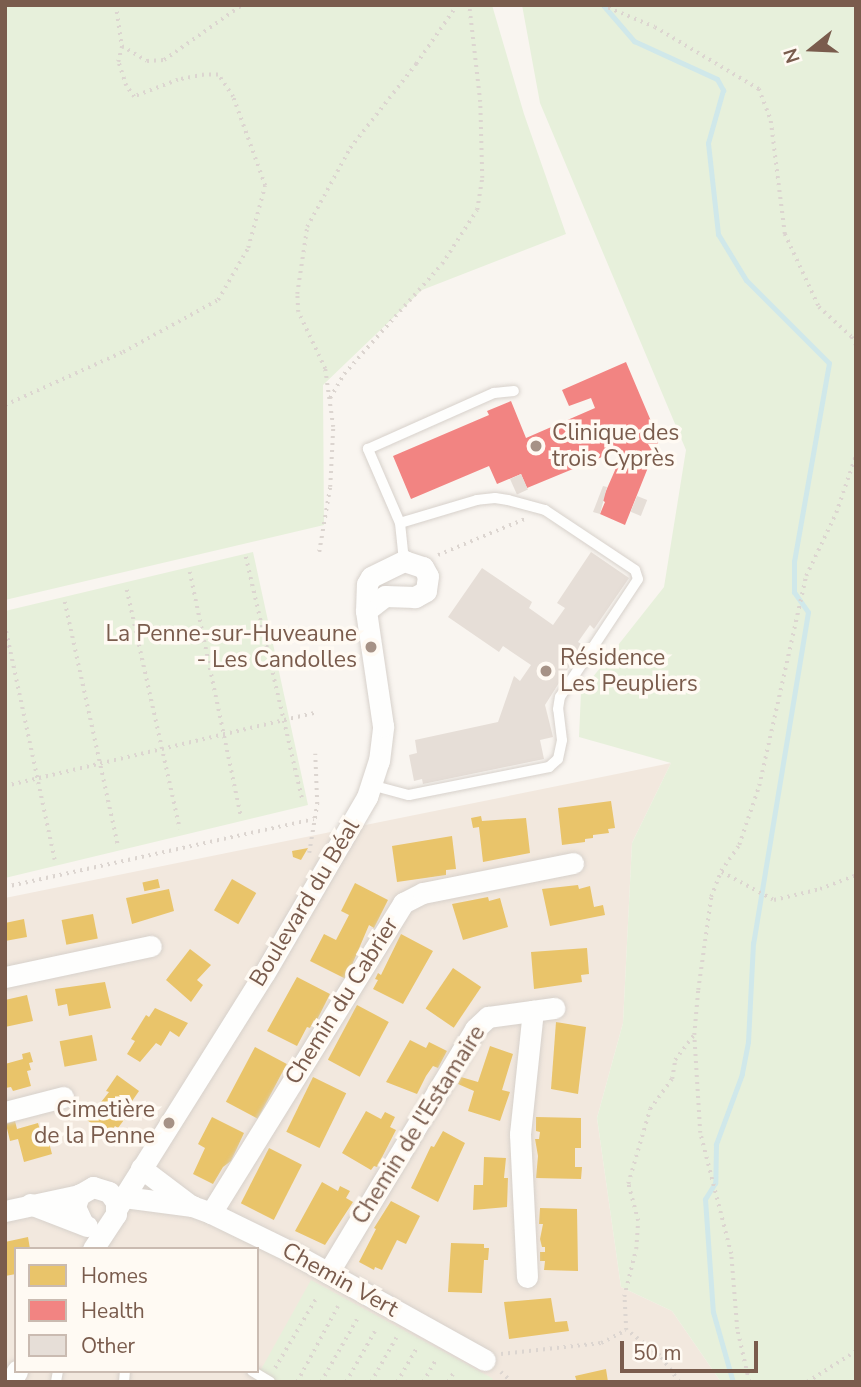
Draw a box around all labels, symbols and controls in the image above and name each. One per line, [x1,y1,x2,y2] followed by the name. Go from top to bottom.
[777,14,847,84] north arrow
[777,45,807,66] text: N
[552,419,679,473] place label: Clinique des trois Cyprès
[526,436,546,456] marker: Clinique des trois Cyprès
[106,620,357,674] place label: La Penne-sur-Huveaune - Les Candolles
[363,639,379,655] marker: La Penne-sur-Huveaune - Les Candolles
[560,644,698,698] place label: Résidence Les Peupliers
[538,663,554,679] marker: Résidence Les Peupliers
[244,814,366,992] street label: Boulevard du Béal
[279,912,405,1090] street label: Chemin du Cabrier
[347,1020,491,1230] street label: Chemin de l'Estamaire
[34,1096,155,1150] place label: Cimetière de la Penne
[161,1115,177,1131] marker: Cimetière de la Penne
[277,1237,403,1323] street label: Chemin Vert
[14,1247,259,1373] legend
[81,1262,148,1290] text: Homes
[81,1297,145,1325] text: Health
[623,1328,761,1372] scale bar
[81,1332,135,1360] text: Other
[633,1339,682,1367] text: 50 m

